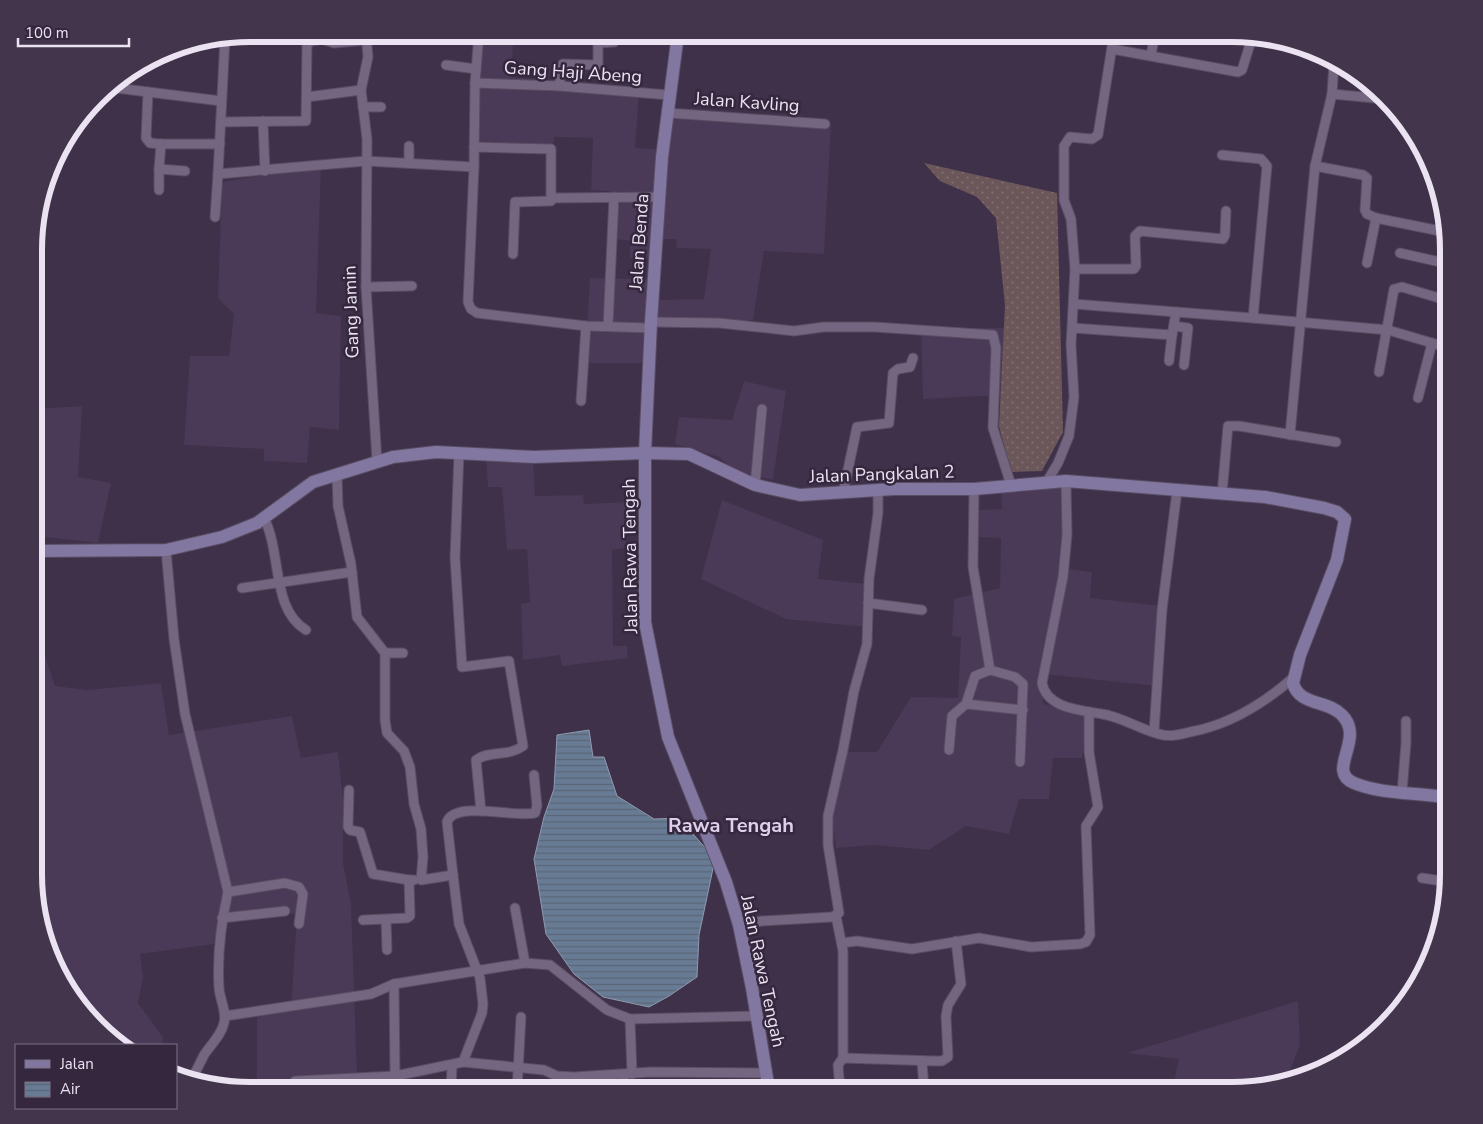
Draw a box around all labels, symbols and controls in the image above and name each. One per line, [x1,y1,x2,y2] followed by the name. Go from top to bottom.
[18,15,129,47] scale bar
[25,23,69,43] text: 100 m
[503,55,643,89] street label: Gang Haji Abeng
[693,86,800,118] street label: Jalan Kavling
[624,193,654,292] street label: Jalan Benda
[337,265,365,359] street label: Gang Jamin
[808,459,955,489] street label: Jalan Pangkalan 2
[617,478,643,635] street label: Jalan Rawa Tengah
[668,812,794,839] district label: Rawa Tengah
[735,892,791,1049] street label: Jalan Rawa Tengah
[15,1044,178,1109] legend
[59,1054,94,1074] text: Jalan
[60,1079,80,1099] text: Air

